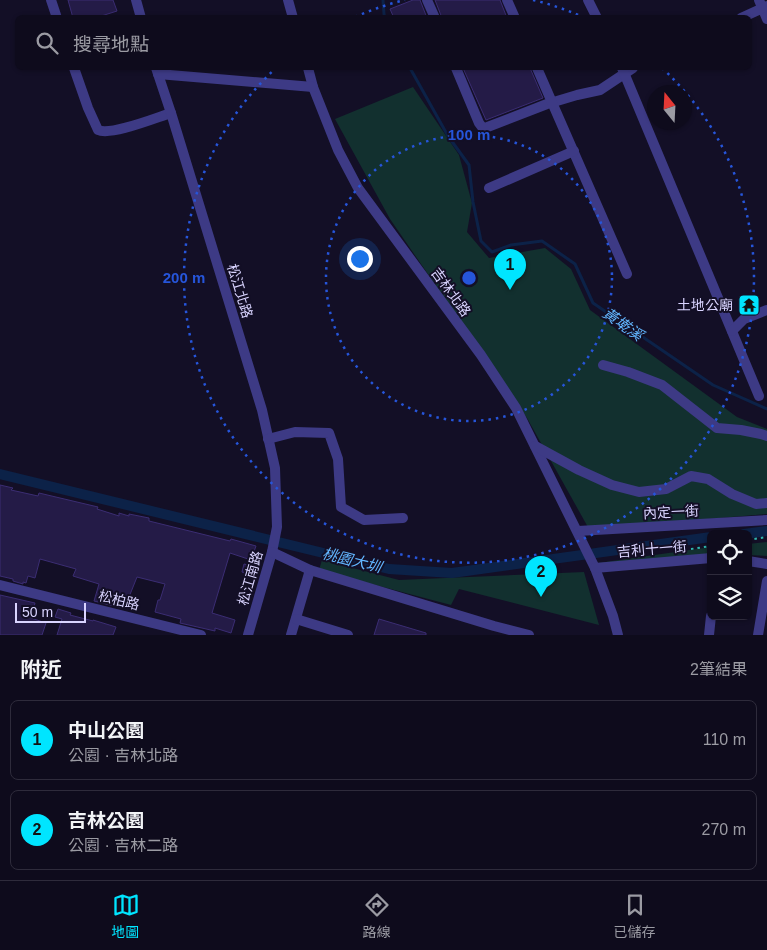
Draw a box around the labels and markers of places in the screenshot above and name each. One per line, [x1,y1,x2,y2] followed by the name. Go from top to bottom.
[494,249,526,290] pin: 1
[460,269,478,287] centre of rings
[737,293,761,317] temple icon: 土地公廟
[677,297,733,313] place label: 土地公廟
[525,556,557,597] pin: 2

